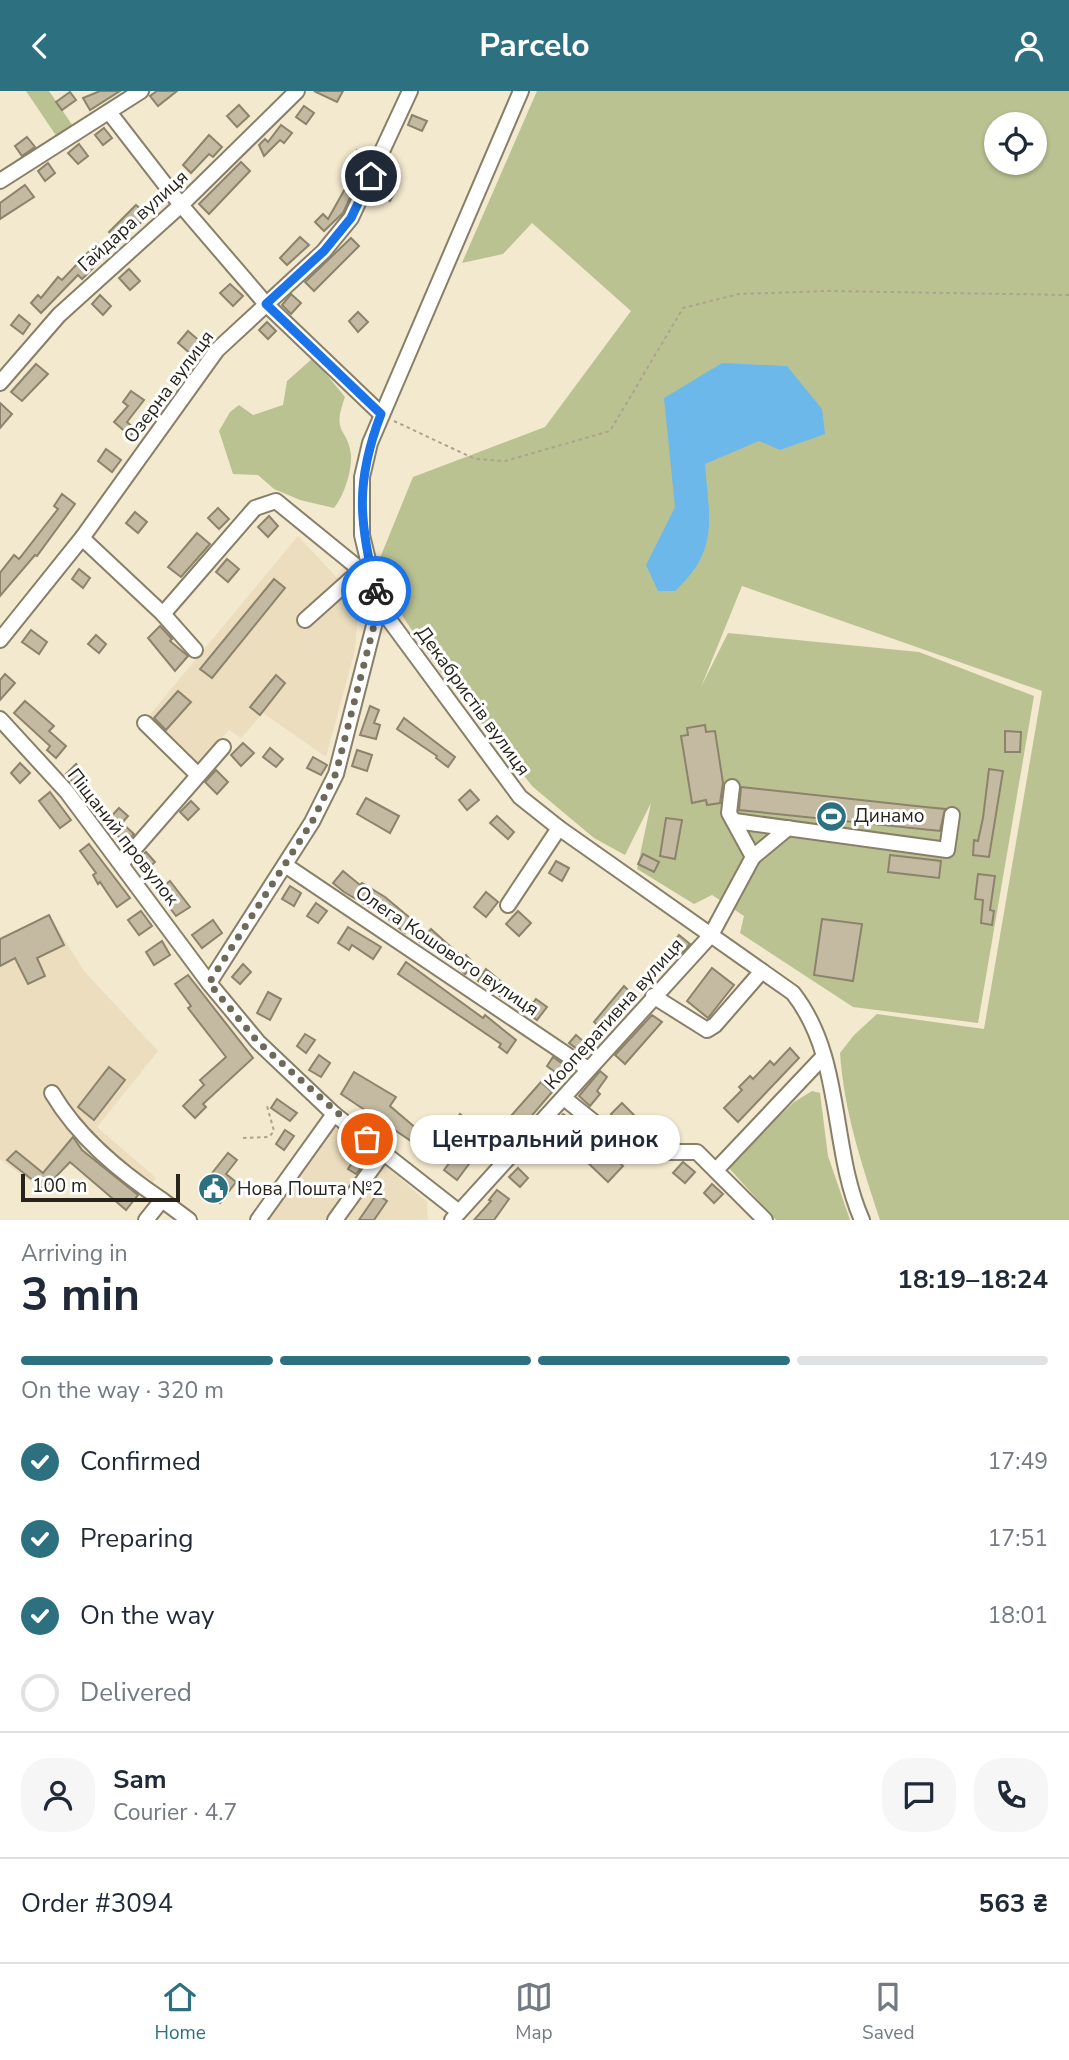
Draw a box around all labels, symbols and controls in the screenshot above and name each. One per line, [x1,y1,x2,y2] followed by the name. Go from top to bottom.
[479,24,590,67] text: Parcelo
[21,27,59,65] icon: back
[1010,27,1048,65] icon: person
[984,112,1047,175] map controls
[984,112,1047,175] button: locate
[341,146,401,206] pin
[352,157,390,195] icon: home
[72,164,194,278] street label: Гайдара вулиця
[118,325,220,449] street label: Озерна вулиця
[341,556,411,626] courier
[357,572,395,610] icon: bike
[410,621,536,781] street label: Декабристів вулиця
[61,763,185,911] street label: Піщаний провулок
[814,799,848,833] sports icon: Динамо
[854,803,925,829] place label: Динамо
[350,880,544,1022] street label: Олега Кошового вулиця
[539,932,689,1096] street label: Кооперативна вулиця
[337,1109,397,1169] pin
[409,1115,678,1163] callout: Центральний ринок
[348,1120,386,1158] icon: bag
[432,1124,658,1155] text: Центральний ринок
[21,1171,180,1203] scale bar
[197,1172,231,1206] public building icon: Нова Пошта №2
[32,1173,87,1199] text: 100 m
[237,1176,384,1202] place label: Нова Пошта №2
[21,1238,128,1269] text: Arriving in
[897,1262,1048,1297] text: 18:19–18:24
[21,1263,140,1326] text: 3 min
[21,1375,224,1406] text: On the way · 320 m
[21,1443,59,1481] icon: check
[80,1444,201,1479] text: Confirmed
[988,1446,1048,1477] text: 17:49
[21,1520,59,1558] icon: check
[80,1521,193,1556] text: Preparing
[988,1523,1048,1554] text: 17:51
[21,1597,59,1635] icon: check
[80,1598,214,1633] text: On the way
[988,1600,1048,1631] text: 18:01
[80,1675,192,1710] text: Delivered
[21,1758,95,1832] button: person
[882,1758,956,1832] button: chat
[974,1758,1048,1832] button: phone
[113,1762,166,1797] text: Sam
[113,1797,237,1828] text: Courier · 4.7
[21,1886,173,1921] text: Order #3094
[979,1886,1048,1921] text: 563 ₴
[155,1978,206,2046] tab: Home
[515,1978,553,2046] tab: Map
[862,1978,914,2046] tab: Saved

